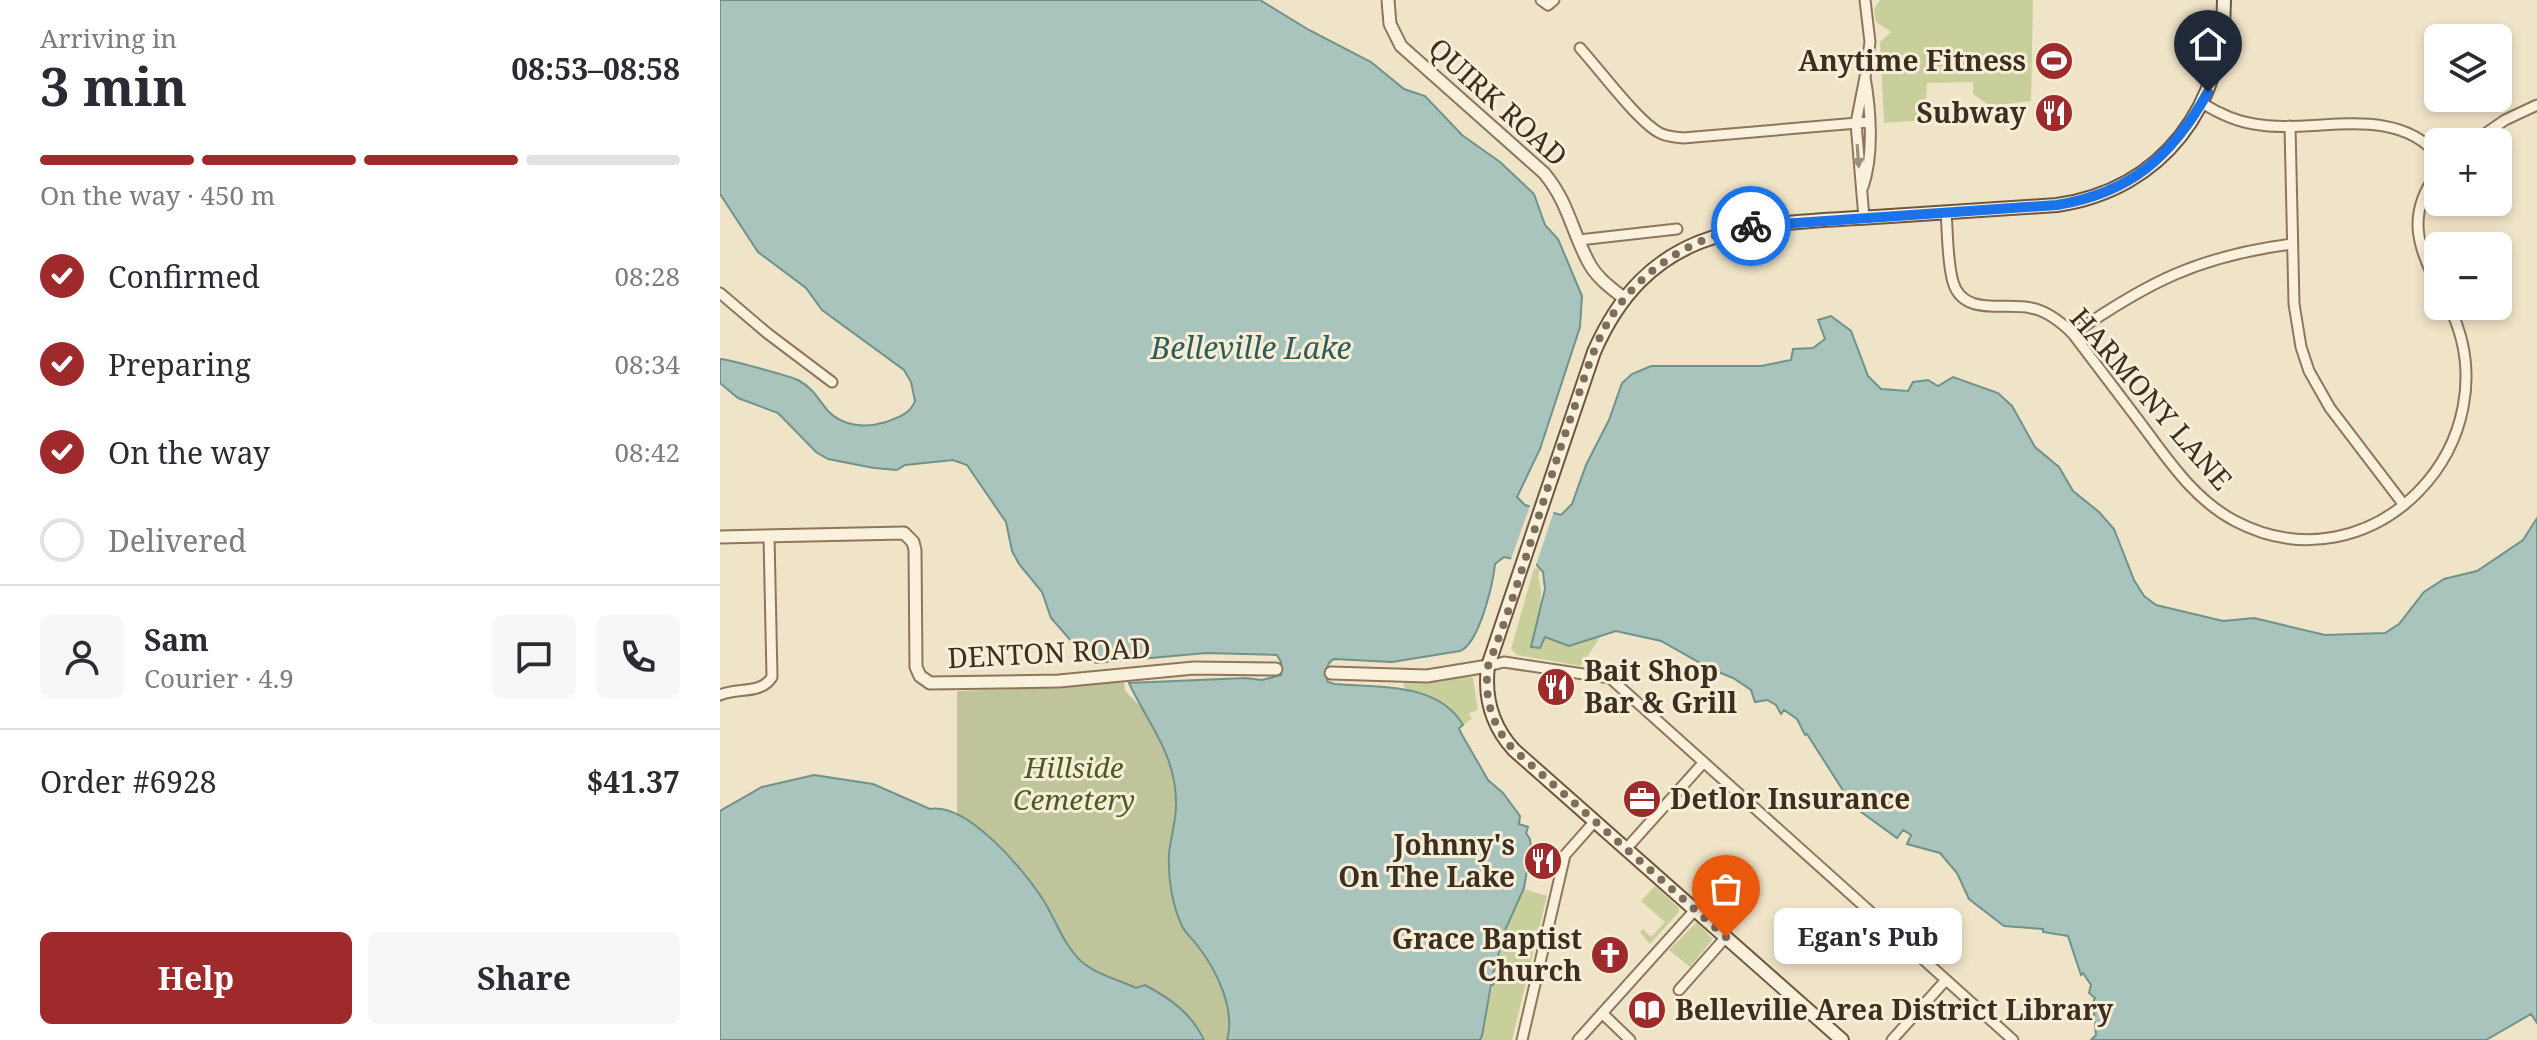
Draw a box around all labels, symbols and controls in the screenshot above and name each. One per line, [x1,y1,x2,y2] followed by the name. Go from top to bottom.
[2174,10,2242,92] pin
[40,20,177,56] text: Arriving in
[2186,22,2230,66] icon: home
[2424,24,2512,320] map controls
[2424,24,2512,112] button: layers
[1421,29,1576,174] street label: QUIRK ROAD
[2033,40,2075,82] sports icon: Anytime Fitness
[1798,41,2026,79] place label: Anytime Fitness
[511,48,680,89] text: 08:53–08:58
[40,50,187,121] text: 3 min
[2033,92,2075,134] restaurant icon: Subway
[1917,93,2027,131] place label: Subway
[2424,128,2512,216] button: +
[1852,144,1865,169] one-way arrow
[40,177,275,213] text: On the way · 450 m
[1711,186,1791,266] courier
[1729,204,1773,248] icon: bike
[2424,232,2512,320] button: −
[40,254,84,298] icon: check
[108,256,260,297] text: Confirmed
[614,258,680,294] text: 08:28
[2062,299,2241,497] street label: HARMONY LANE
[1150,327,1352,368] water label: Belleville Lake
[40,342,84,386] icon: check
[108,344,251,385] text: Preparing
[614,346,680,382] text: 08:34
[40,430,84,474] icon: check
[108,432,270,473] text: On the way
[614,434,680,470] text: 08:42
[108,520,247,561] text: Delivered
[40,615,124,699] button: person
[492,615,576,699] button: chat
[596,615,680,699] button: phone
[144,619,209,660] text: Sam
[946,628,1151,676] street label: DENTON ROAD
[1584,651,1737,721] place label: Bait Shop Bar & Grill
[144,660,294,696] text: Courier · 4.9
[1535,666,1577,708] restaurant icon: Bait Shop Bar & Grill
[1013,748,1135,818] park label: Hillside Cemetery
[40,761,217,802] text: Order #6928
[586,761,680,802] text: $41.37
[1621,778,1663,820] office icon: Detlor Insurance
[1670,779,1910,817] place label: Detlor Insurance
[1338,825,1515,895] place label: Johnny's On The Lake
[1522,840,1564,882] restaurant icon: Johnny's On The Lake
[1692,855,1760,937] pin
[1704,867,1748,911] icon: bag
[1774,909,1962,965] callout: Egan's Pub
[1797,918,1939,954] text: Egan's Pub
[1392,919,1582,989] place label: Grace Baptist Church
[40,932,352,1024] button: Help
[368,932,680,1024] button: Share
[1589,934,1631,976] church icon: Grace Baptist Church
[1626,989,1668,1031] library icon: Belleville Area District Library
[1675,990,2114,1028] place label: Belleville Area District Library

